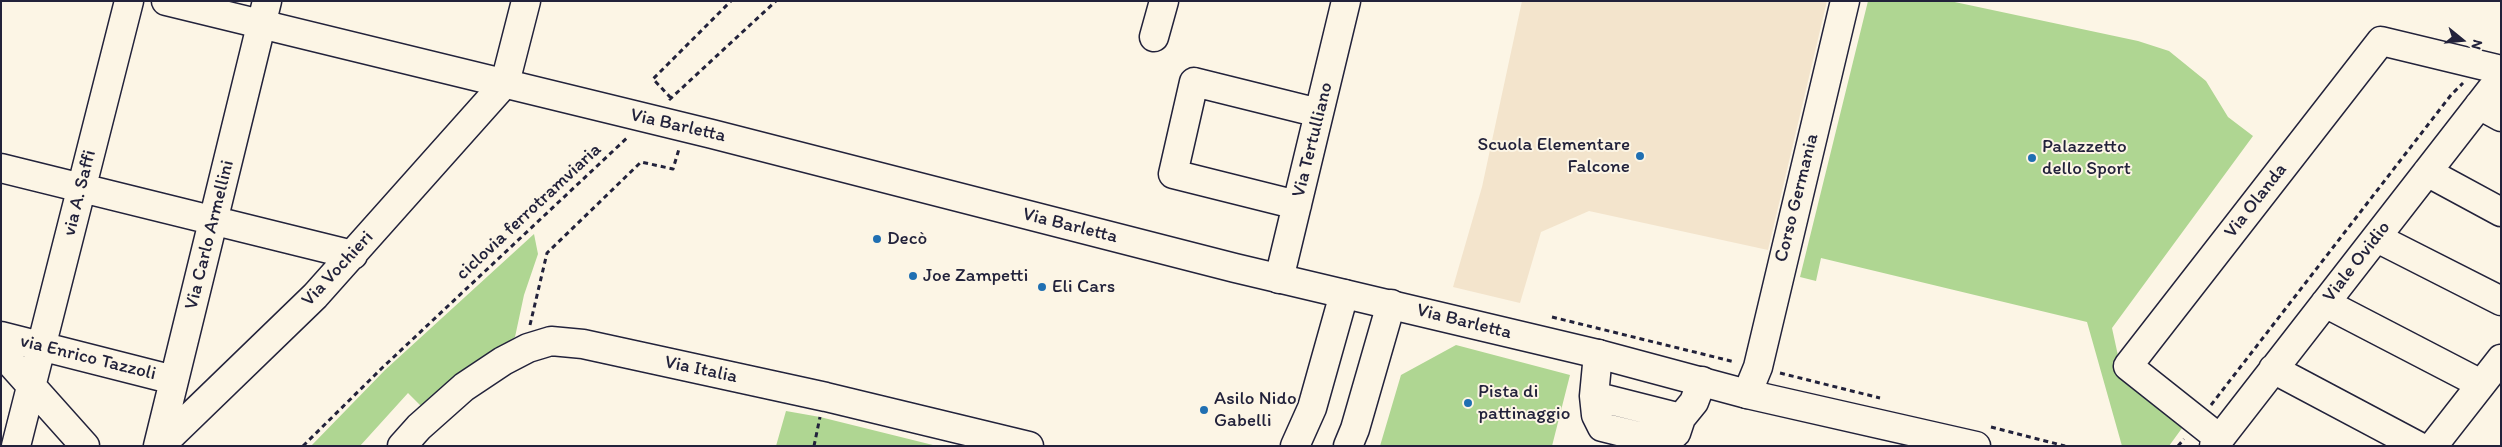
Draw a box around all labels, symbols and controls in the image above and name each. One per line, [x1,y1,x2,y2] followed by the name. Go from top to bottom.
[2437,15,2487,65] north arrow
[2467,38,2486,52] text: N
[1288,80,1338,200] street label: Via Tertulliano
[628,104,728,148] street label: Via Barletta
[1770,131,1824,265] street label: Corso Germania
[1477,134,1630,178] place label: Scuola Elementare Falcone
[2042,136,2131,180] place label: Palazzetto dello Sport
[452,139,606,285] street label: ciclovia ferrotramviaria
[58,148,102,238] street label: via A. Saffi
[1634,150,1646,162] marker: Scuola Elementare Falcone
[2026,152,2038,164] marker: Palazzetto dello Sport
[180,158,240,312] street label: Via Carlo Armellini
[2220,159,2292,243] street label: Via Olanda
[1020,203,1120,249] street label: Via Barletta
[2318,217,2396,307] street label: Viale Ovidio
[297,227,379,311] street label: Via Vochieri
[887,228,927,250] place label: Decò
[871,233,883,245] marker: Decò
[923,265,1028,287] place label: Joe Zampetti
[907,270,919,282] marker: Joe Zampetti
[1052,276,1115,298] place label: Eli Cars
[1036,281,1048,293] marker: Eli Cars
[1414,299,1514,345] street label: Via Barletta
[18,330,158,386] street label: via Enrico Tazzoli
[662,351,740,389] street label: Via Italia
[1478,381,1570,425] place label: Pista di pattinaggio
[1214,388,1297,432] place label: Asilo Nido Gabelli
[1462,397,1474,409] marker: Pista di pattinaggio
[1198,404,1210,416] marker: Asilo Nido Gabelli

